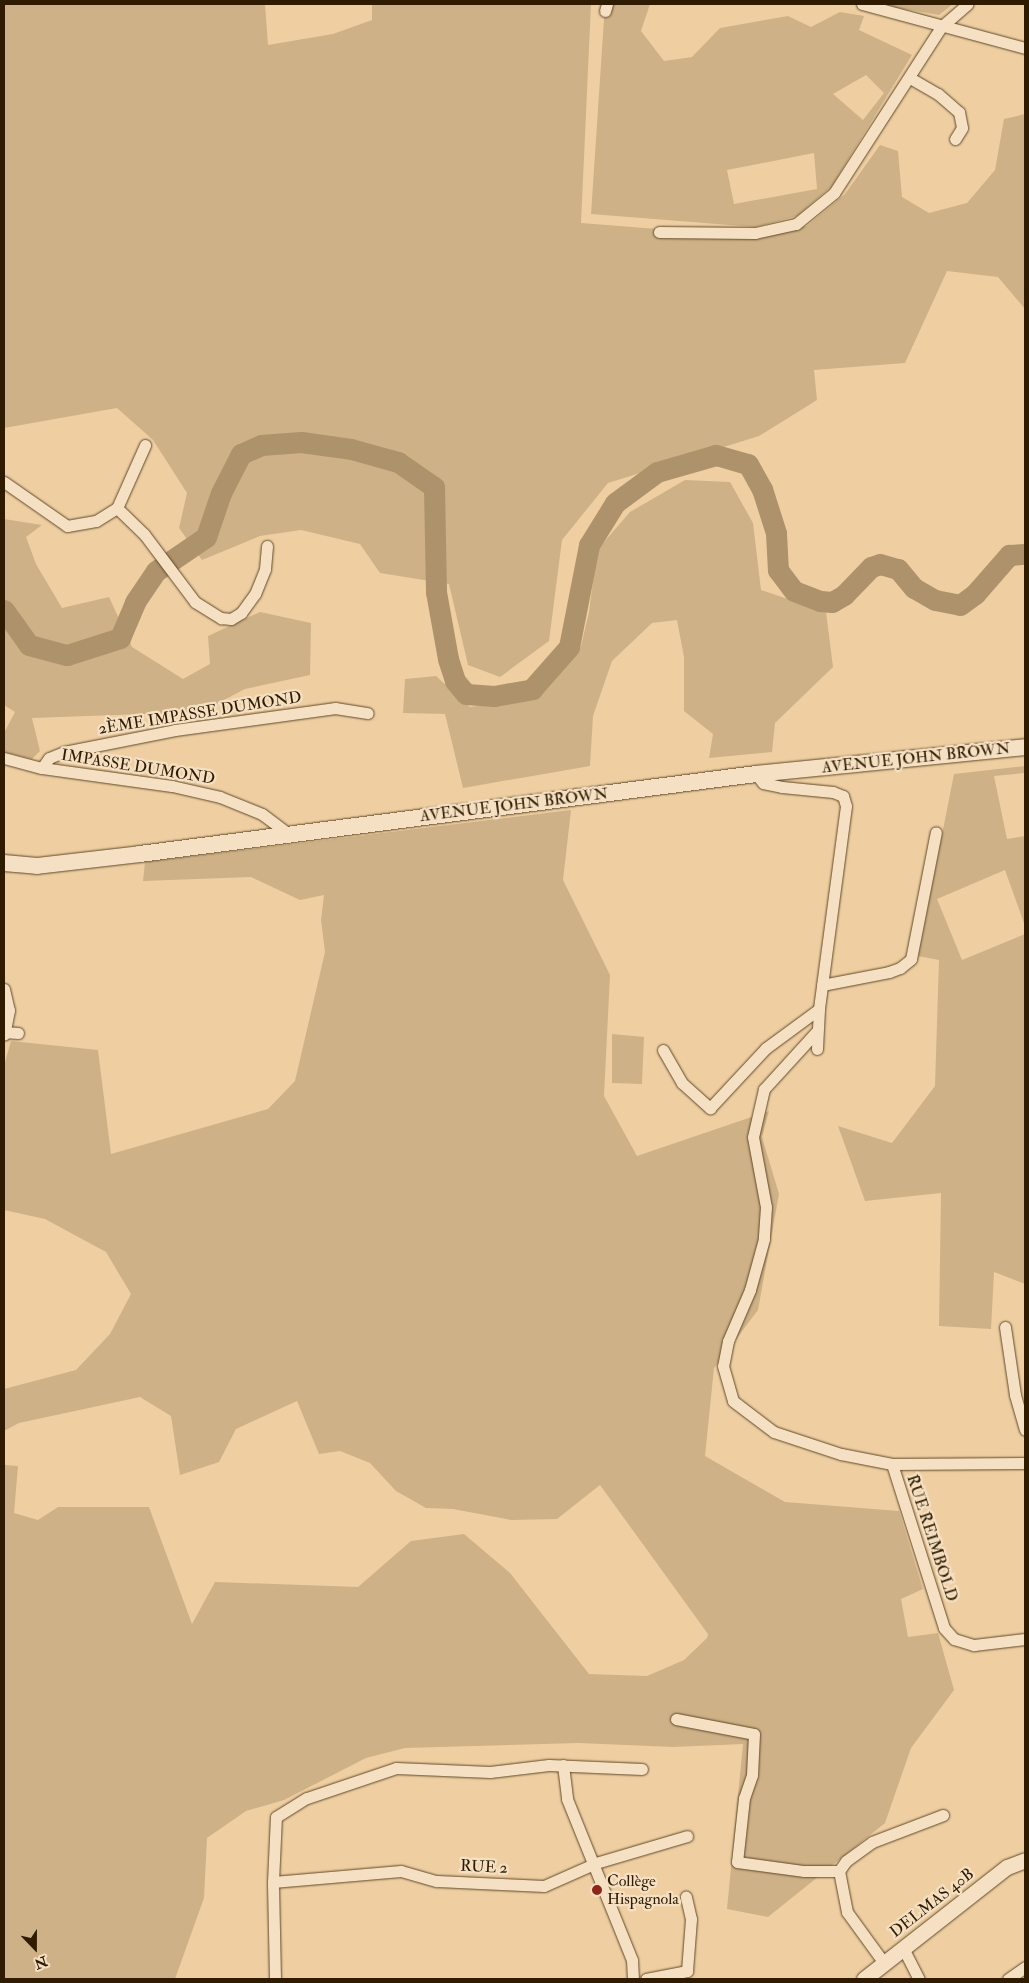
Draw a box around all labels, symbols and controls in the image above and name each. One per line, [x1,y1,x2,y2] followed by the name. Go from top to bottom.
[97,687,303,739] street label: 2ÈME IMPASSE DUMOND
[821,739,1011,777] street label: AVENUE JOHN BROWN
[60,745,216,789] street label: IMPASSE DUMOND
[419,784,609,826] street label: AVENUE JOHN BROWN
[902,1472,962,1604] street label: RUE REIMBOLD
[460,1856,508,1878] street label: RUE 2
[886,1864,978,1942] street label: DELMAS 40B
[607,1871,679,1909] place label: Collège Hispagnola
[591,1884,603,1896] marker: Collège Hispagnola
[10,1923,60,1973] north arrow
[32,1952,50,1973] text: N

